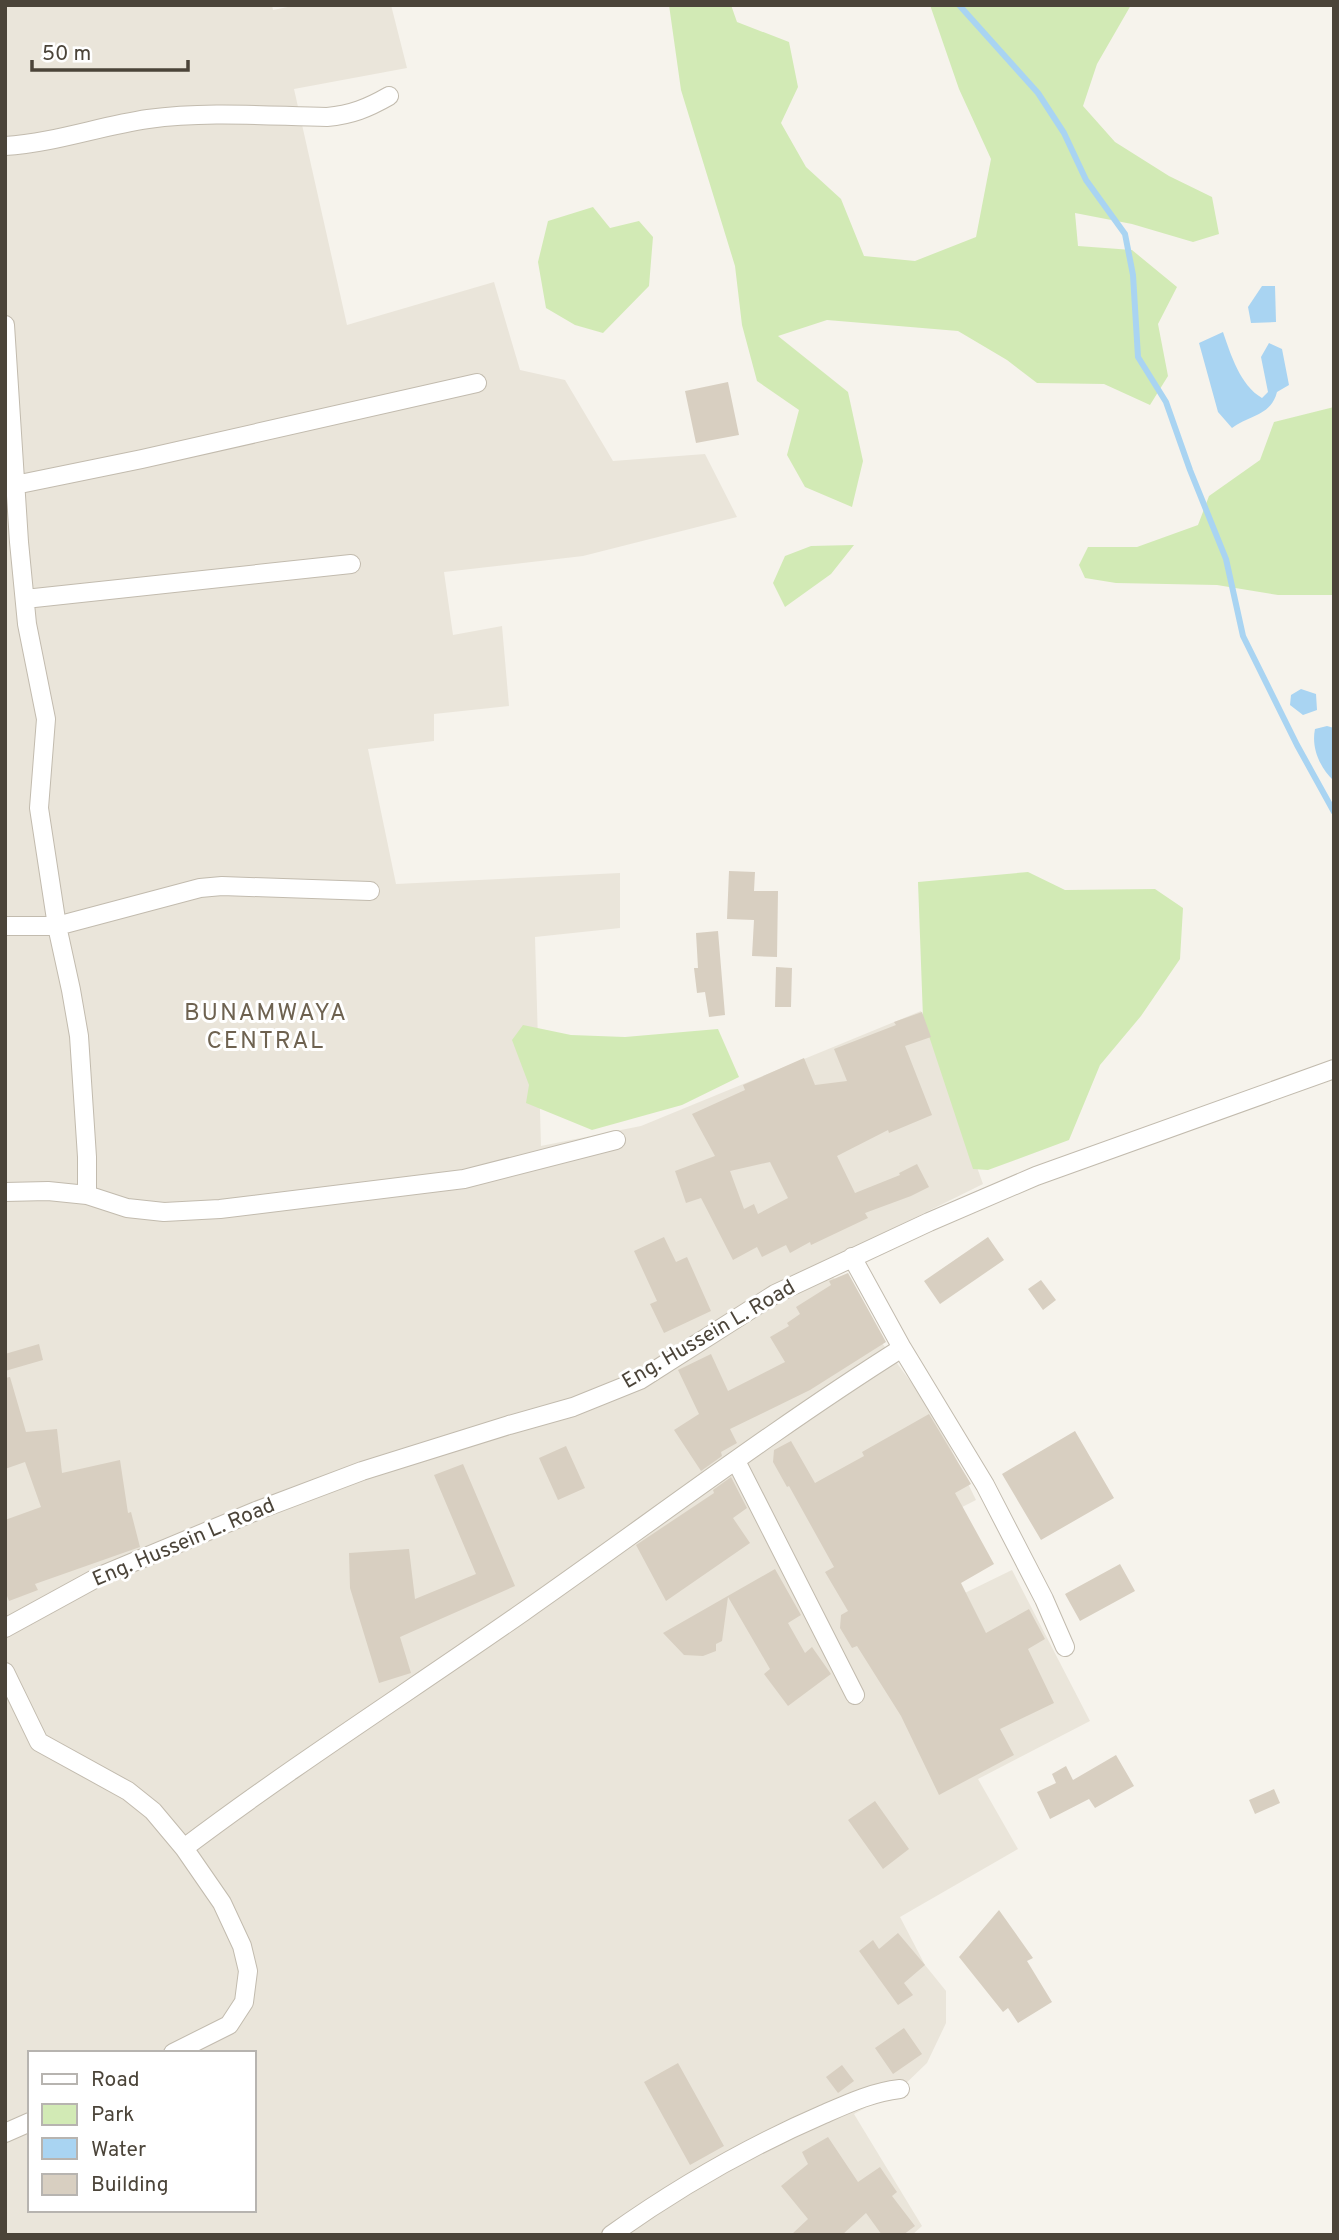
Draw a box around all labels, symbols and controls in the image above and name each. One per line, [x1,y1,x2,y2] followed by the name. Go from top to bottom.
[32,28,187,72] scale bar
[42,41,91,68] text: 50 m
[184,999,348,1057] district label: BUNAMWAYA CENTRAL
[618,1274,800,1396] street label: Eng. Hussein L. Road
[89,1492,279,1594] street label: Eng. Hussein L. Road
[28,2051,256,2212] legend
[91,2067,140,2094] text: Road
[91,2102,134,2129] text: Park
[91,2137,146,2164] text: Water
[91,2172,169,2199] text: Building

